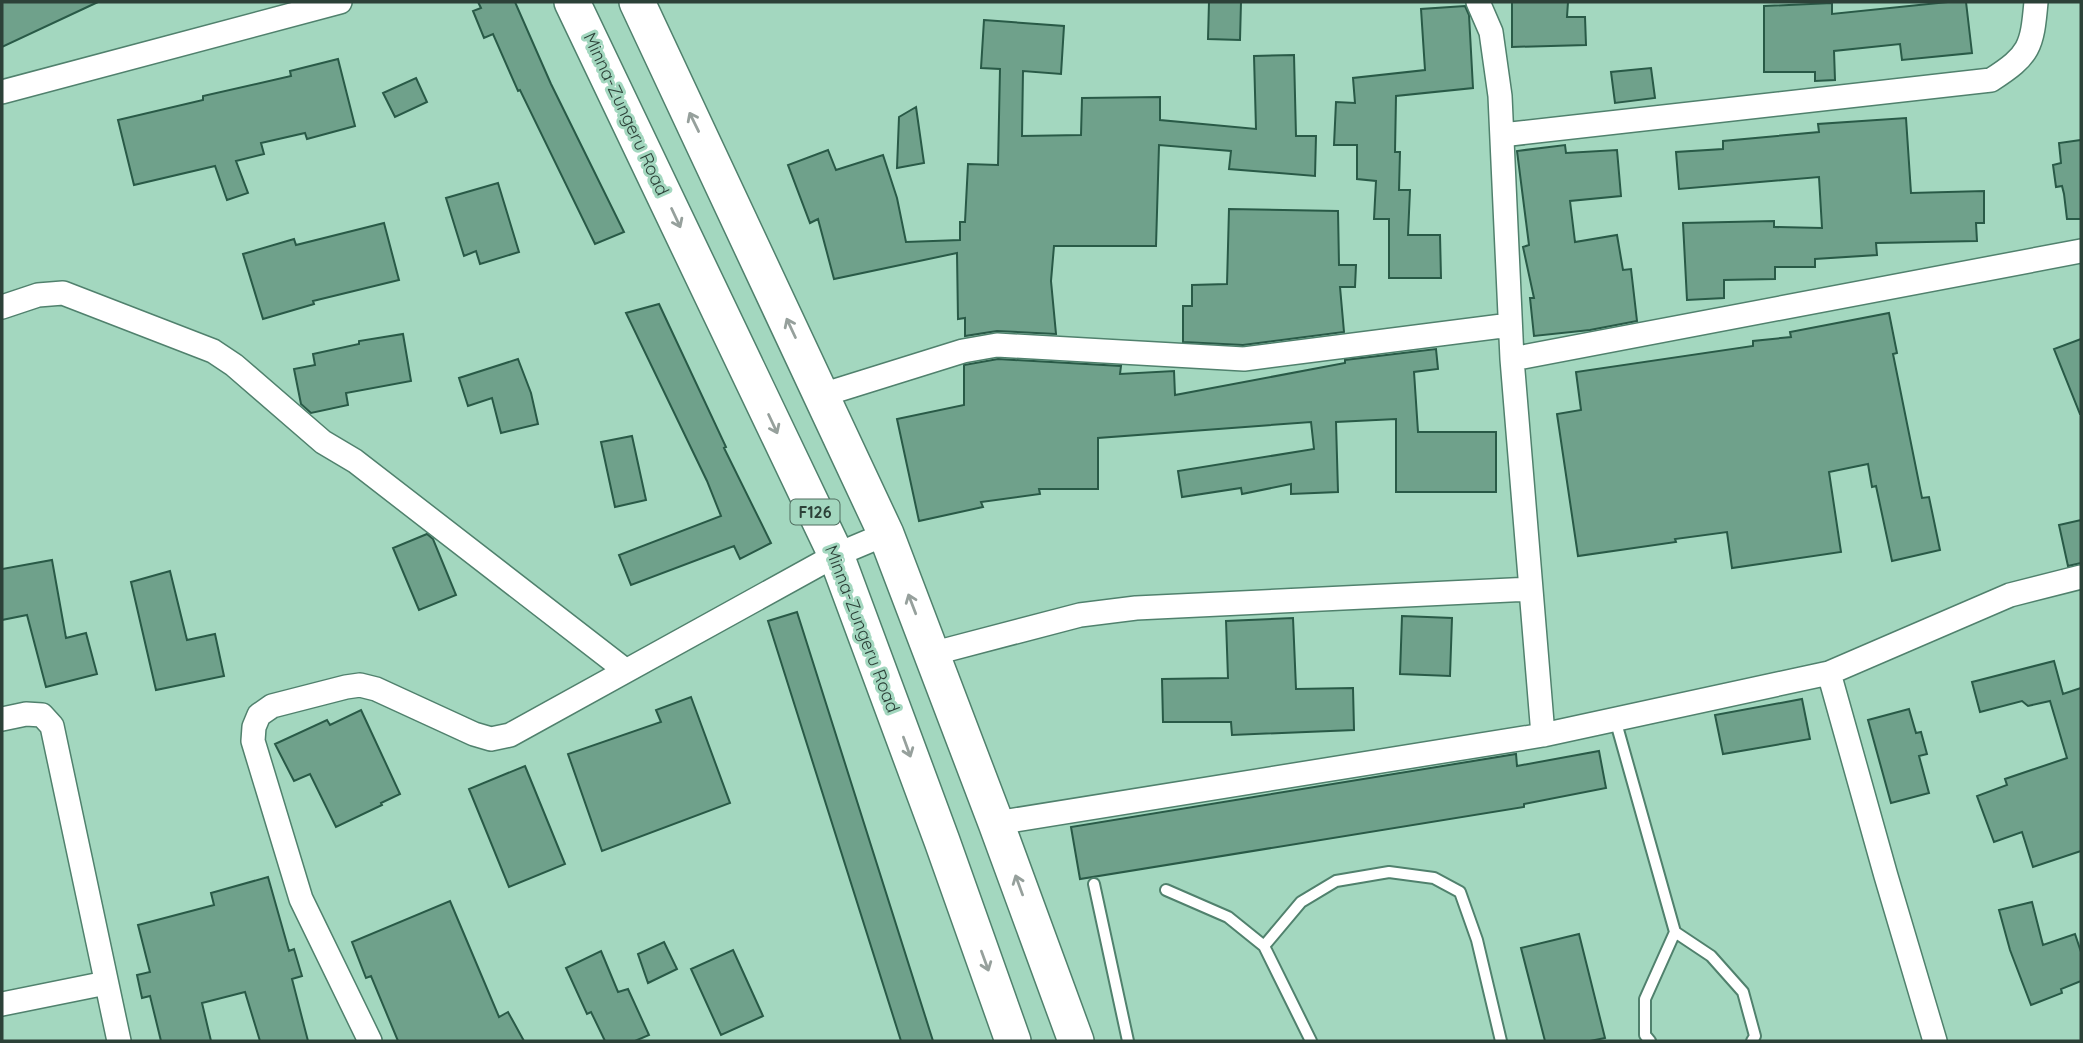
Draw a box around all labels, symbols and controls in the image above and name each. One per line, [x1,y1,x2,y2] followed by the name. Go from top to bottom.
[579,29,674,199] street label: Minna-Zungeru Road
[687,112,700,133] one-way arrow
[669,207,683,228] one-way arrow
[783,318,796,339] one-way arrow
[767,413,781,434] one-way arrow
[790,499,840,524] road number: F126
[820,542,905,716] street label: Minna-Zungeru Road
[905,593,918,615] one-way arrow
[902,735,914,757] one-way arrow
[1012,875,1024,897] one-way arrow
[980,949,992,971] one-way arrow

